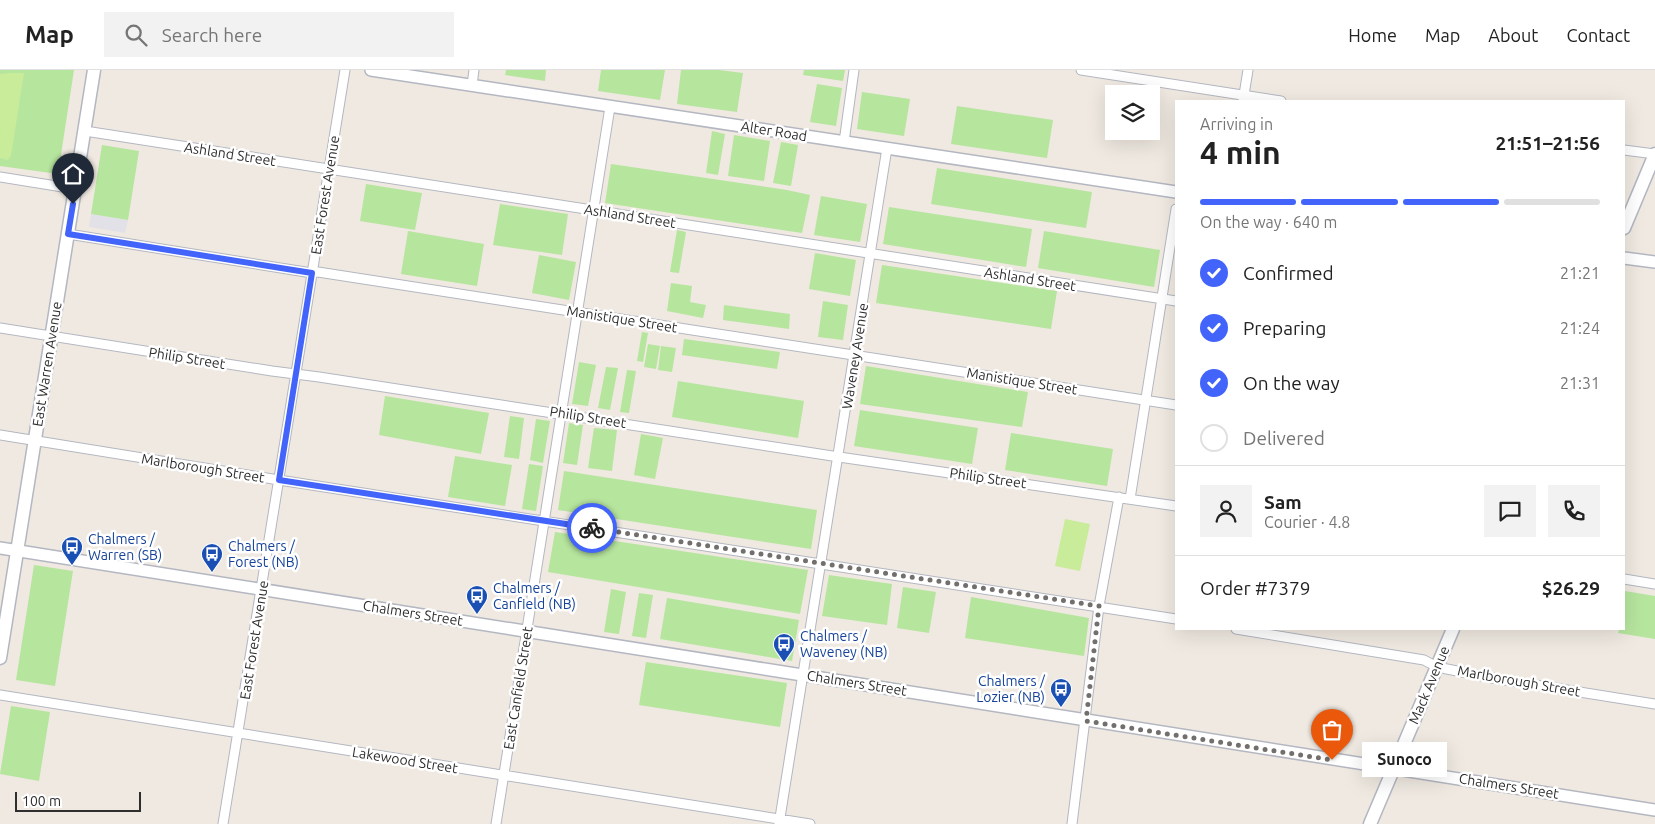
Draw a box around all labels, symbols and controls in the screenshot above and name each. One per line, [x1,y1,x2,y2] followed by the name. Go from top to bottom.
[104,12,454,57] search box
[25,21,74,48] text: Map
[122,21,150,49] icon: search
[162,24,262,46] text: Search here
[1348,25,1397,45] text: Home
[1425,25,1460,45] text: Map
[1488,25,1538,45] text: About
[1566,25,1630,45] text: Contact
[1105,85,1160,140] map controls
[1105,85,1160,140] button: layers
[1200,115,1273,133] text: Arriving in
[740,118,808,144] street label: Alter Road
[1495,132,1600,154] text: 21:51–21:56
[308,134,342,256] street label: East Forest Avenue
[1200,134,1281,170] text: 4 min
[183,139,278,169] street label: Ashland Street
[52,153,94,204] pin
[59,160,87,188] icon: home
[583,201,678,231] street label: Ashland Street
[1200,213,1337,231] text: On the way · 640 m
[1200,259,1228,287] icon: check
[1243,262,1334,284] text: Confirmed
[983,264,1078,294] street label: Ashland Street
[1560,264,1600,282] text: 21:21
[29,300,65,428] street label: East Warren Avenue
[565,302,679,336] street label: Manistique Street
[839,302,871,410] street label: Waveney Avenue
[1200,314,1228,342] icon: check
[1243,317,1327,339] text: Preparing
[1560,319,1600,337] text: 21:24
[148,344,227,372] street label: Philip Street
[965,364,1079,398] street label: Manistique Street
[1200,369,1228,397] icon: check
[1243,372,1340,394] text: On the way
[1560,374,1600,392] text: 21:31
[549,403,628,431] street label: Philip Street
[1243,427,1325,449] text: Delivered
[140,450,266,486] street label: Marlborough Street
[949,465,1028,491] street label: Philip Street
[1200,485,1252,537] button: person
[1484,485,1536,537] button: chat
[1548,485,1600,537] button: phone
[1264,491,1302,513] text: Sam
[567,503,617,553] courier
[1264,513,1350,531] text: Courier · 4.8
[578,514,606,542] icon: bike
[88,531,162,563] place label: Chalmers / Warren (SB)
[60,535,84,566] bus stop icon: Chalmers / Warren (SB)
[228,538,299,570] place label: Chalmers / Forest (NB)
[200,542,224,573] bus stop icon: Chalmers / Forest (NB)
[1200,577,1310,599] text: Order #7379
[1542,577,1600,599] text: $26.29
[237,579,271,701] street label: East Forest Avenue
[493,580,576,612] place label: Chalmers / Canfield (NB)
[465,584,489,615] bus stop icon: Chalmers / Canfield (NB)
[362,597,465,629] street label: Chalmers Street
[500,625,536,751] street label: East Canfield Street
[800,628,888,660] place label: Chalmers / Waveney (NB)
[772,632,796,663] bus stop icon: Chalmers / Waveney (NB)
[1405,644,1453,726] street label: Mack Avenue
[1456,662,1582,700] street label: Marlborough Street
[806,667,909,699] street label: Chalmers Street
[976,673,1046,705] place label: Chalmers / Lozier (NB)
[1049,677,1073,708] bus stop icon: Chalmers / Lozier (NB)
[1311,709,1353,760] pin
[1318,716,1346,744] icon: bag
[1362,742,1447,778] callout: Sunoco
[351,744,459,776] street label: Lakewood Street
[1377,750,1432,768] text: Sunoco
[1458,770,1561,802] street label: Chalmers Street
[15,789,141,812] scale bar
[22,793,61,809] text: 100 m

